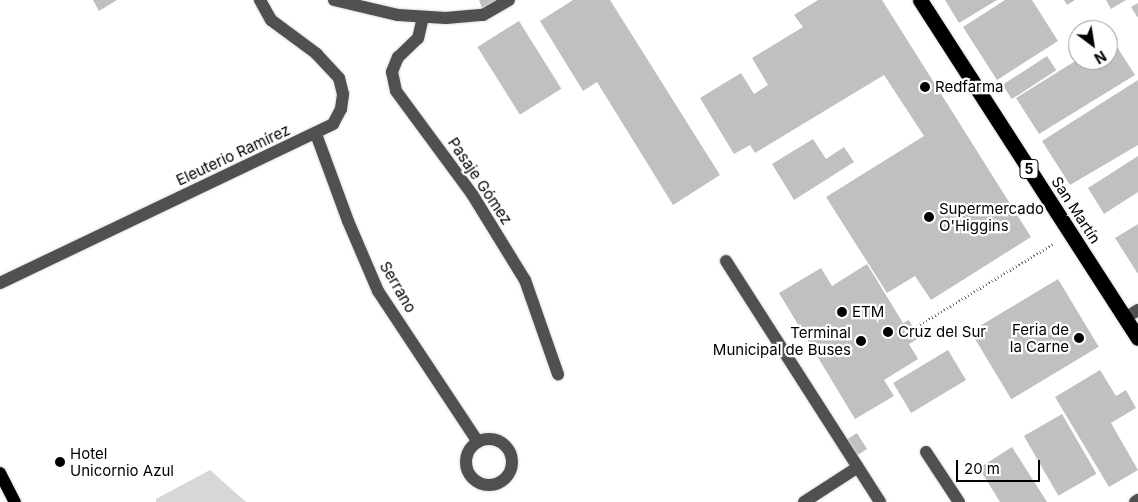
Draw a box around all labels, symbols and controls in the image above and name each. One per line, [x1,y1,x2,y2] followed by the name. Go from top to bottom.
[1068,20,1118,70] north arrow
[1092,47,1109,67] text: N
[935,78,1004,96] place label: Redfarma
[919,81,931,93] marker: Redfarma
[173,121,293,189] street label: Eleuterio Ramírez
[444,134,516,228] street label: Pasaje Gómez
[1019,157,1039,180] road number: 5
[1048,173,1104,247] street label: San Martín
[939,199,1044,234] place label: Supermercado O'Higgins
[923,211,935,223] marker: Supermercado O'Higgins
[376,258,420,316] street label: Serrano
[852,303,884,321] place label: ETM
[836,306,848,318] marker: ETM
[1010,320,1069,355] place label: Feria de la Carne
[713,323,851,358] place label: Terminal Municipal de Buses
[898,323,986,341] place label: Cruz del Sur
[882,326,894,338] marker: Cruz del Sur
[1073,332,1085,344] marker: Feria de la Carne
[855,335,867,347] marker: Terminal Municipal de Buses
[70,444,174,479] place label: Hotel Unicornio Azul
[958,450,1042,482] scale bar
[54,456,66,468] marker: Hotel Unicornio Azul
[964,459,1000,478] text: 20 m

